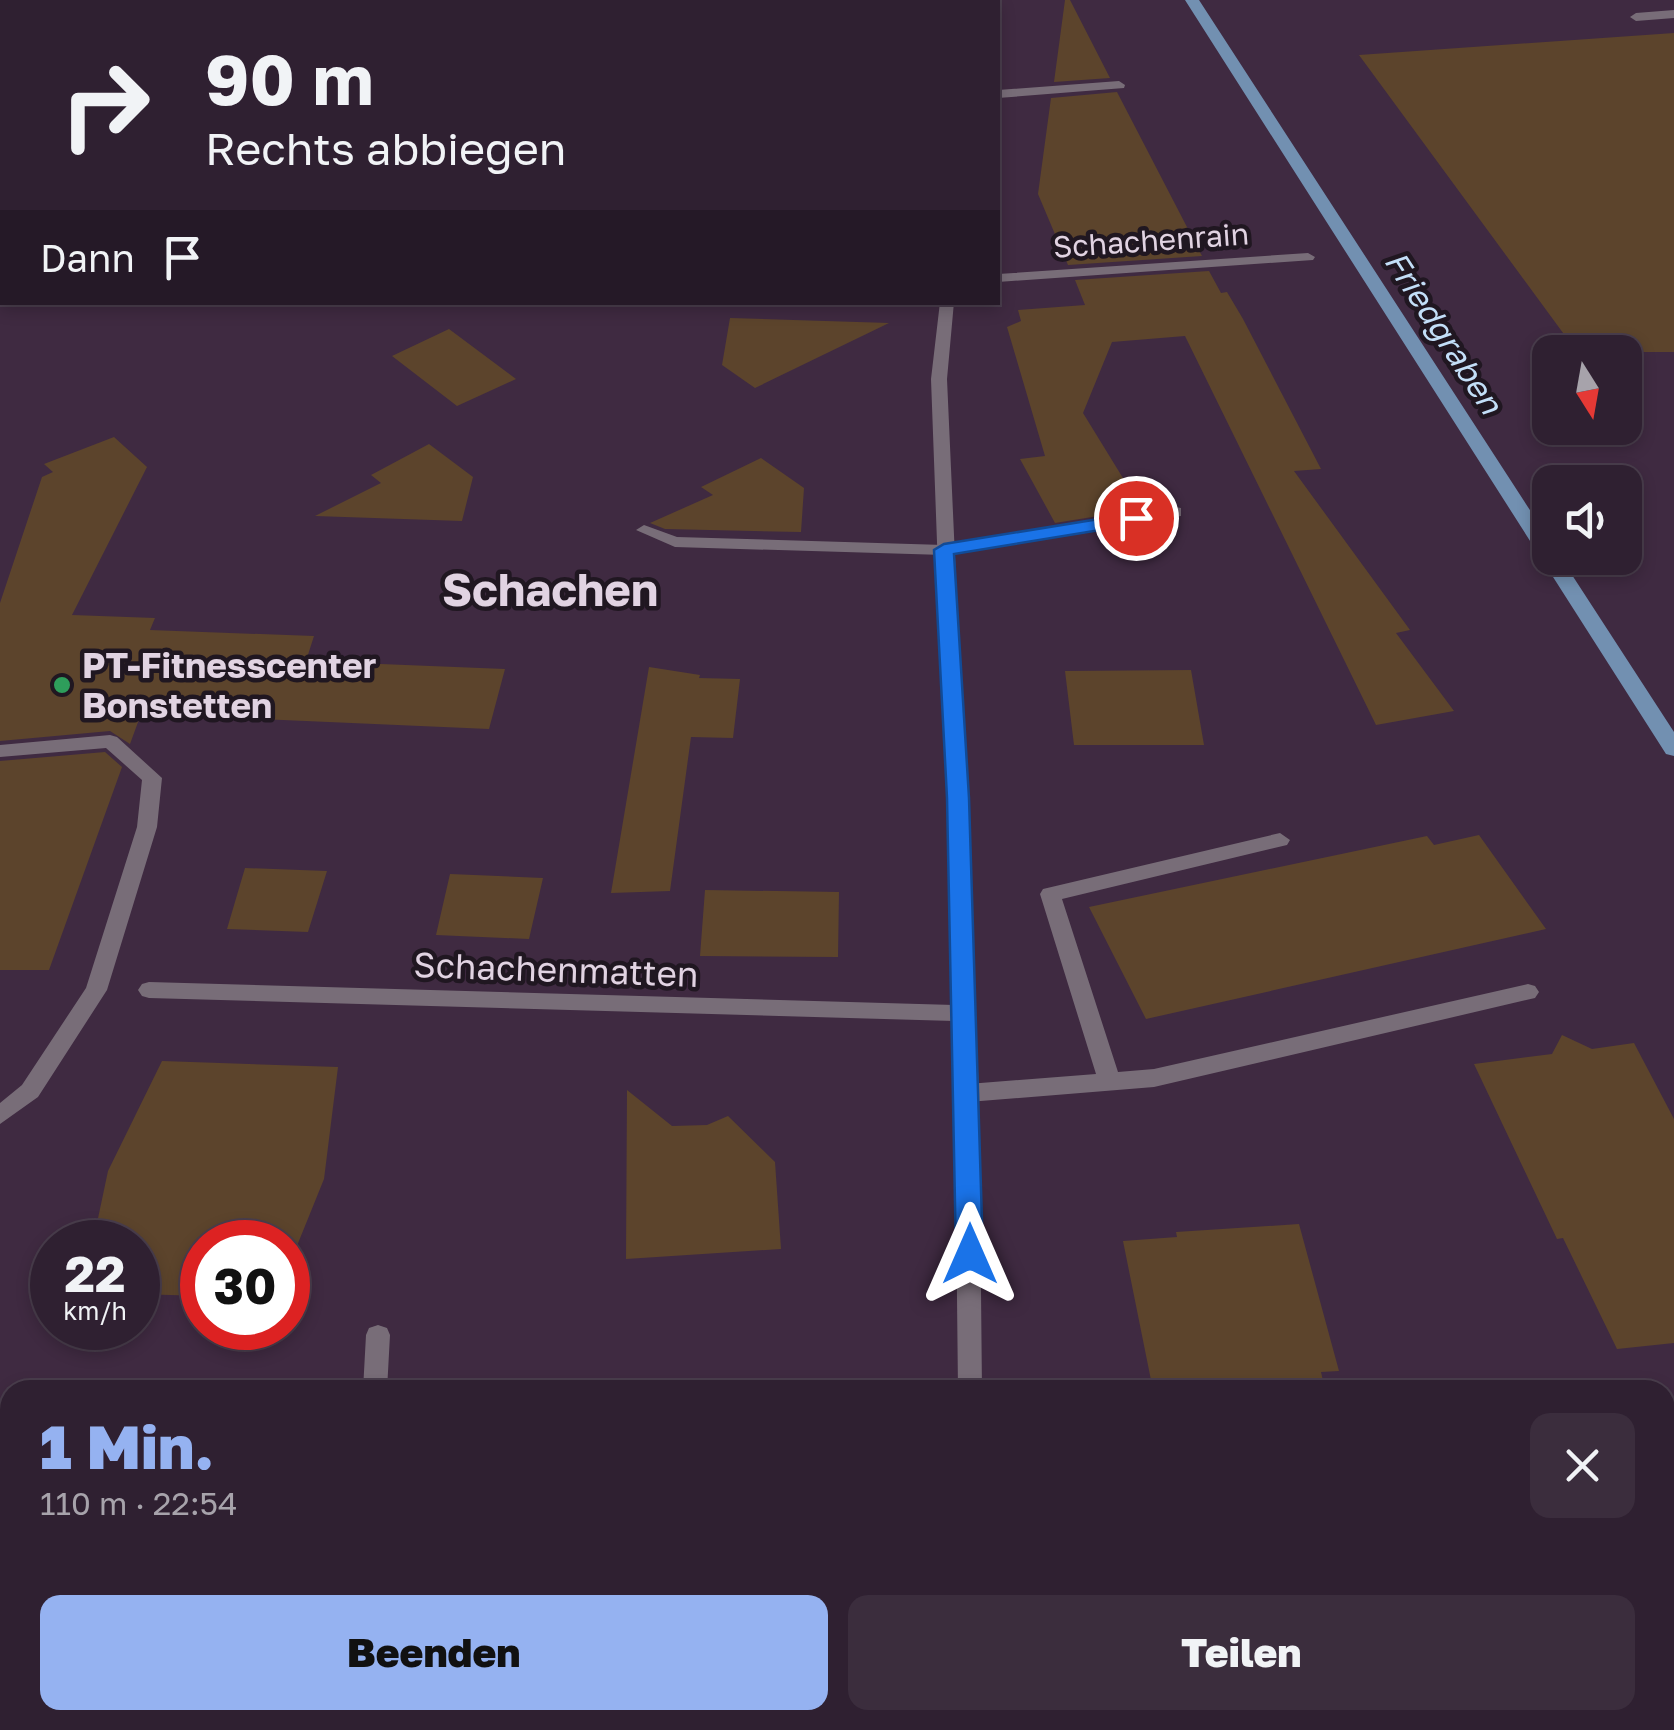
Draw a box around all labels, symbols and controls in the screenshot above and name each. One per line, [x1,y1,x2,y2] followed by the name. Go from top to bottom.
[205,36,374,120] text: 90 m
[40,40,170,170] icon: right
[205,121,567,175] text: Rechts abbiegen
[1052,215,1250,265] street label: Schachenrain
[155,230,210,285] icon: arrive
[40,235,135,280] text: Dann
[1377,244,1511,422] water label: Friedgraben
[1532,335,1642,445] north arrow
[1532,335,1642,575] map controls
[1532,465,1642,575] button: sound
[1094,476,1179,561] pin
[1109,491,1164,546] icon: arrive
[442,562,658,616] district label: Schachen
[82,644,376,726] place label: PT-Fitnesscenter Bonstetten
[51,674,73,696] marker: PT-Fitnesscenter Bonstetten
[413,943,699,995] street label: Schachenmatten
[918,1202,1022,1306] position arrow
[180,1220,310,1350] speed limit sign: 30
[64,1243,125,1303] text: 22
[63,1295,127,1326] text: km/h
[40,1410,214,1482] text: 1 Min.
[1530,1413,1635,1518] button: close
[40,1484,238,1522] text: 110 m · 22:54
[40,1595,828,1710] button: Beenden
[848,1595,1635,1710] button: Teilen

